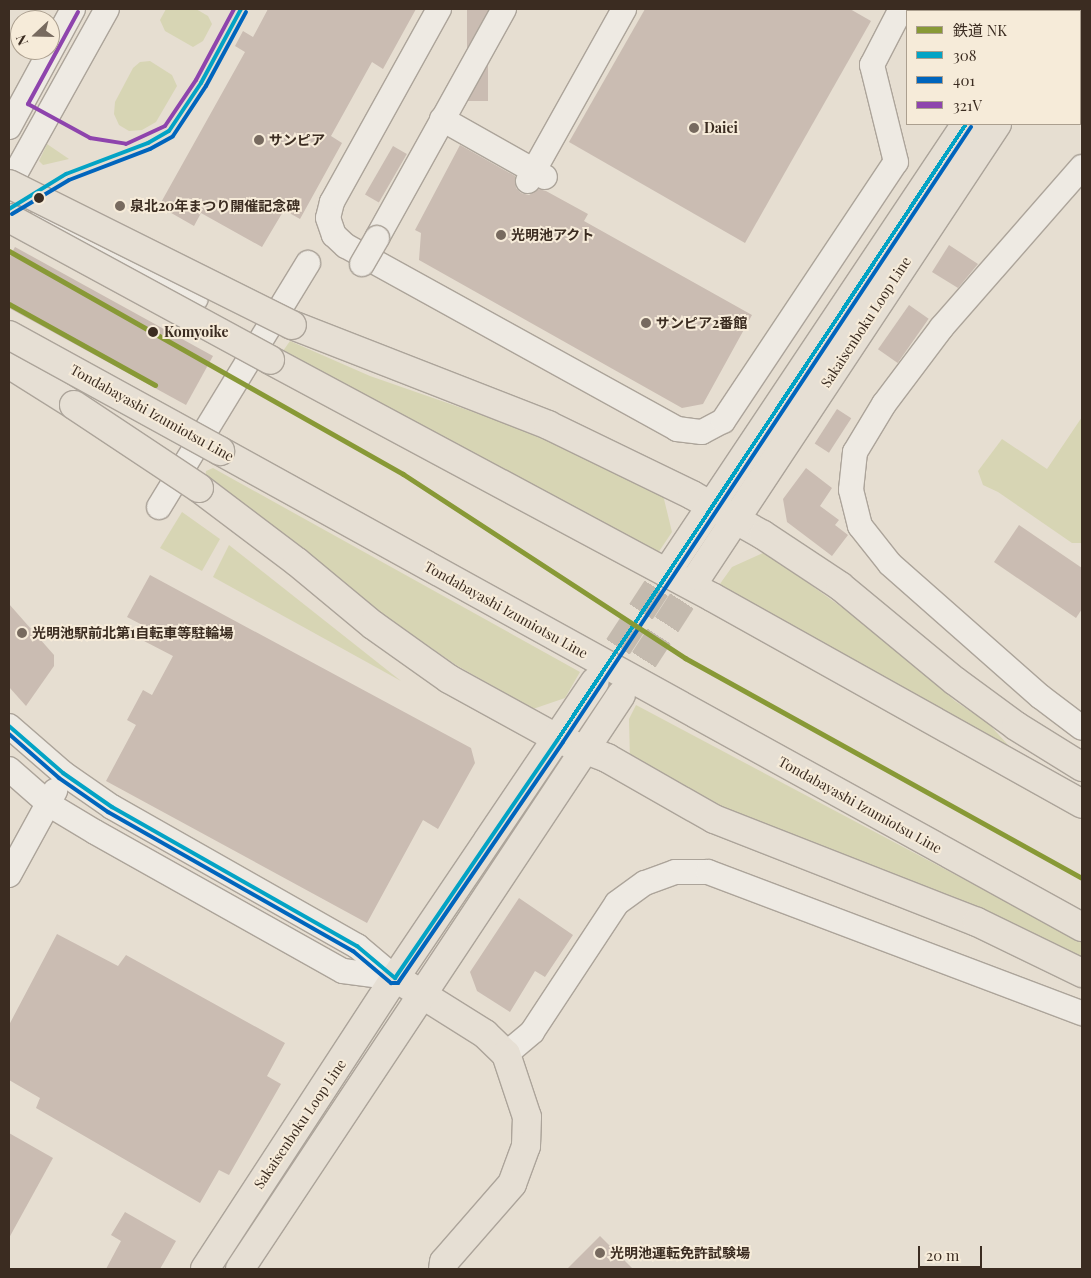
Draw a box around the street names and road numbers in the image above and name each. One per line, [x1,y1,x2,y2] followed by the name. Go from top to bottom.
[817,253,915,391] street label: Sakaisenboku Loop Line
[67,361,237,465] street label: Tondabayashi Izumiotsu Line
[421,558,591,662] street label: Tondabayashi Izumiotsu Line
[775,753,945,857] street label: Tondabayashi Izumiotsu Line
[250,1056,350,1192] street label: Sakaisenboku Loop Line

